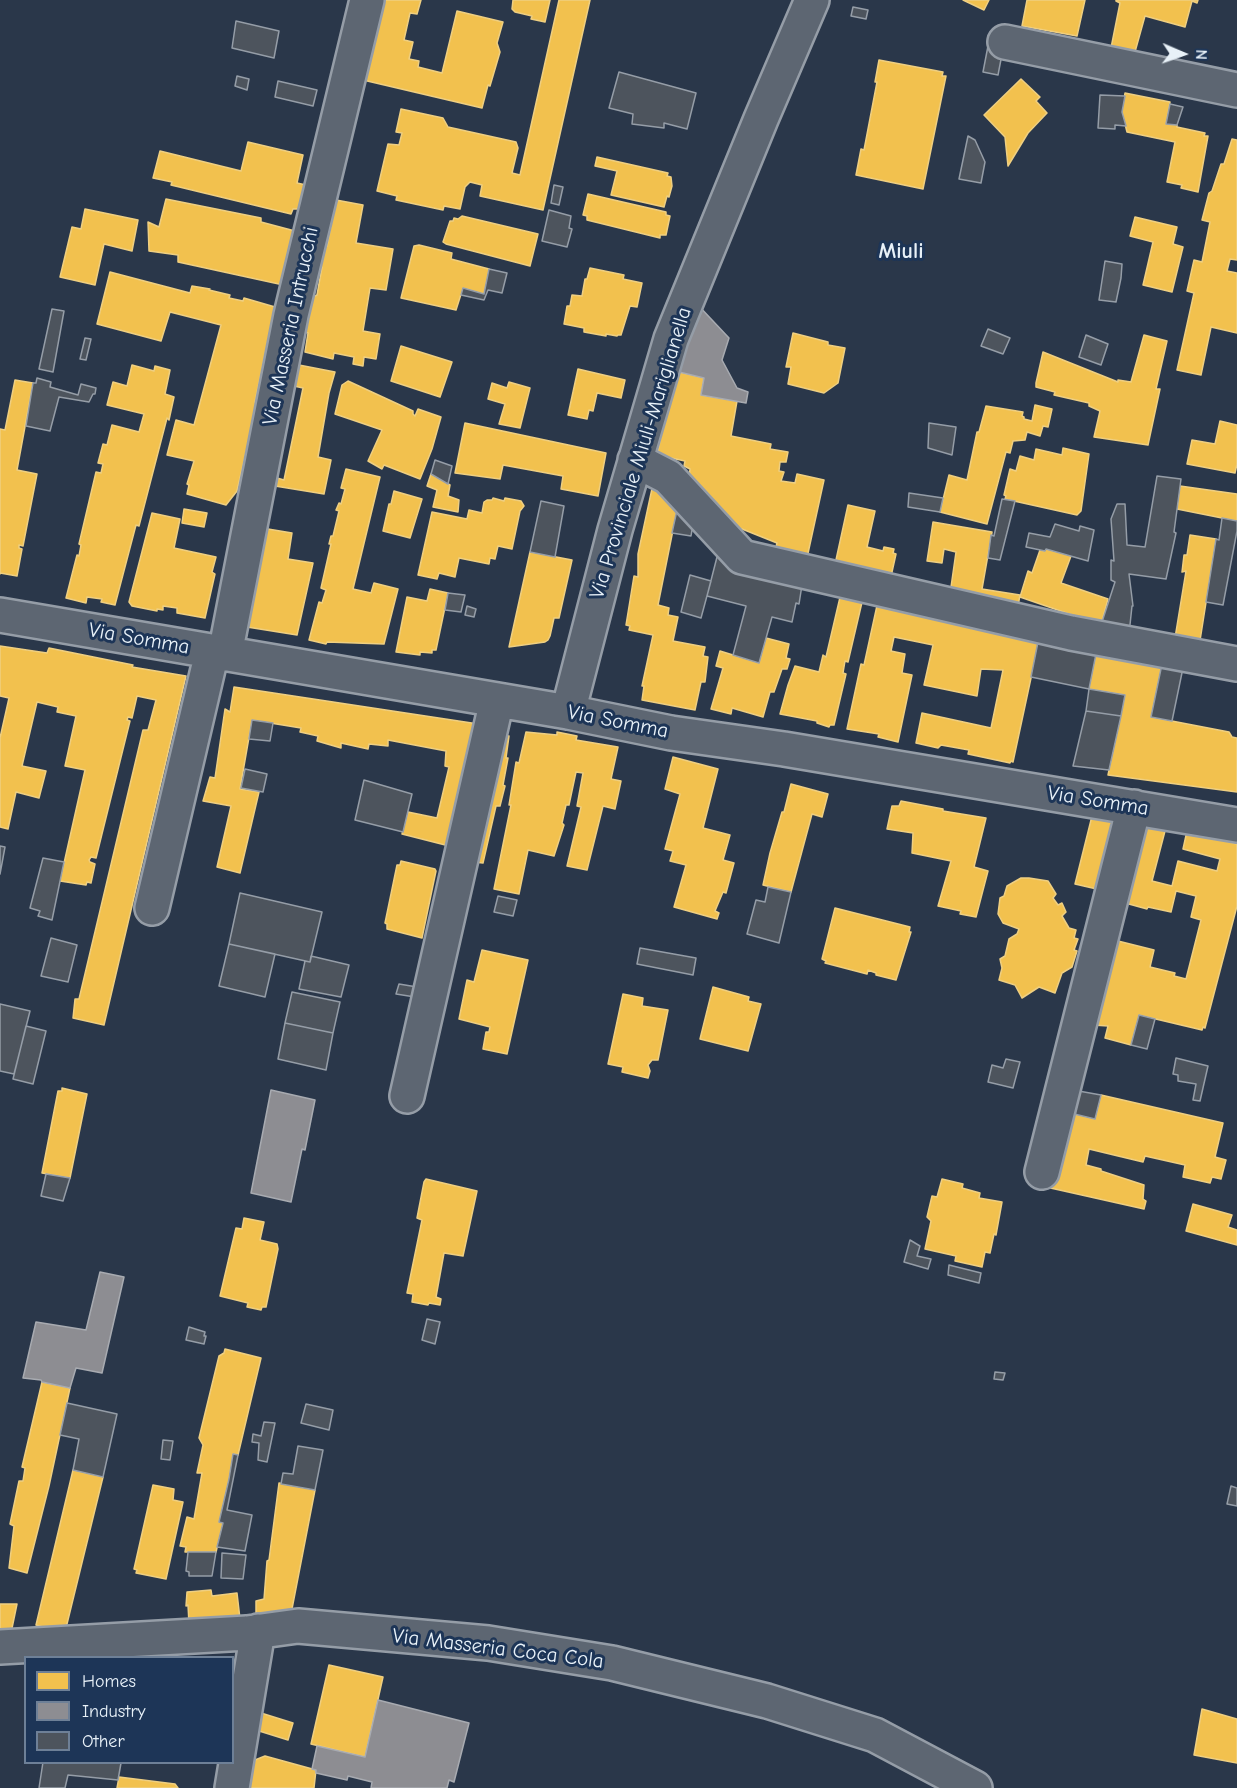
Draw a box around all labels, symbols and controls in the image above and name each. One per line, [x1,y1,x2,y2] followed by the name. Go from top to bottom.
[1153,24,1213,84] north arrow
[1192,49,1210,60] text: N
[258,224,324,428] street label: Via Masseria Intrucchi
[878,239,924,265] district label: Miuli
[585,304,697,602] street label: Via Provinciale Miuli-Mariglianella
[87,618,191,660] street label: Via Somma
[565,700,671,744] street label: Via Somma
[1046,781,1150,821] street label: Via Somma
[391,1624,605,1674] street label: Via Masseria Coca Cola
[24,1656,234,1764] legend
[82,1671,136,1692] text: Homes
[82,1701,146,1722] text: Industry
[82,1731,125,1752] text: Other

